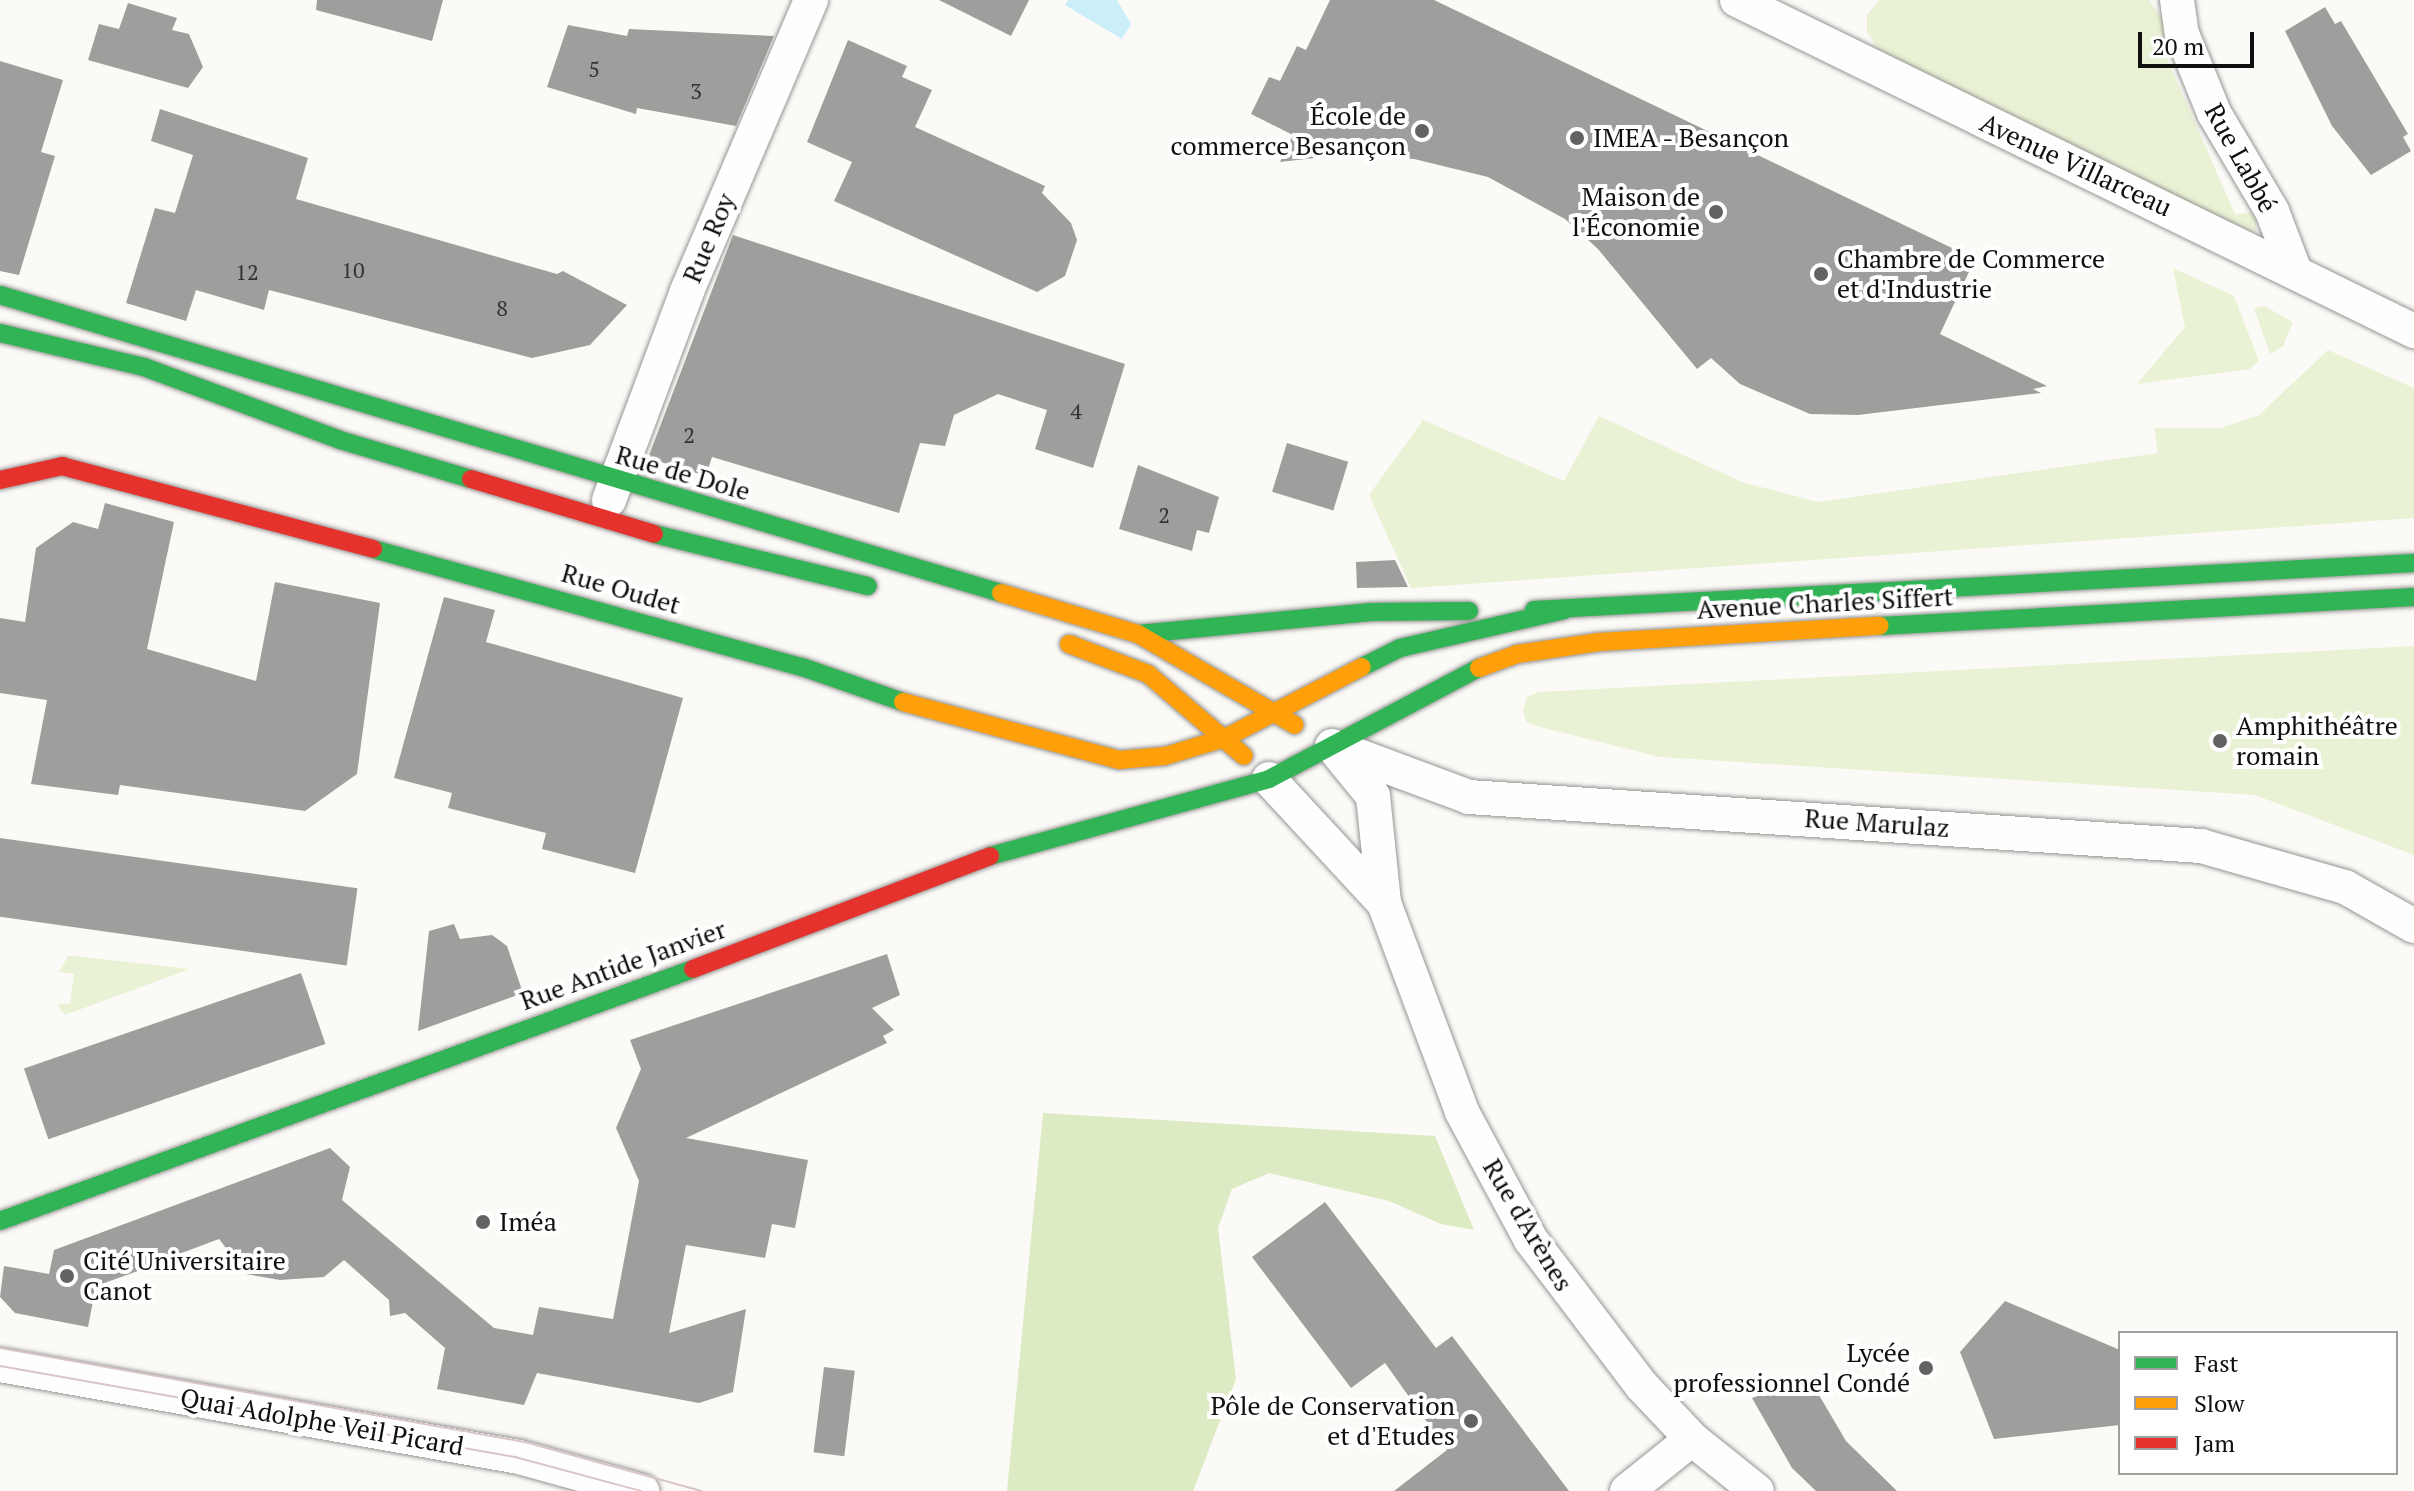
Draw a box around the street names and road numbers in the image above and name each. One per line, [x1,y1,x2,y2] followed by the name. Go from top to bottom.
[2198,98,2284,218] street label: Rue Labbé
[1975,107,2177,223] street label: Avenue Villarceau
[676,189,742,287] street label: Rue Roy
[612,439,754,507] street label: Rue de Dole
[558,557,684,621] street label: Rue Oudet
[1696,581,1954,625] street label: Avenue Charles Siffert
[1804,802,1950,844] street label: Rue Marulaz
[516,913,730,1017] street label: Rue Antide Janvier
[1476,1153,1580,1297] street label: Rue d'Arènes
[177,1382,467,1462] street label: Quai Adolphe Veil Picard

